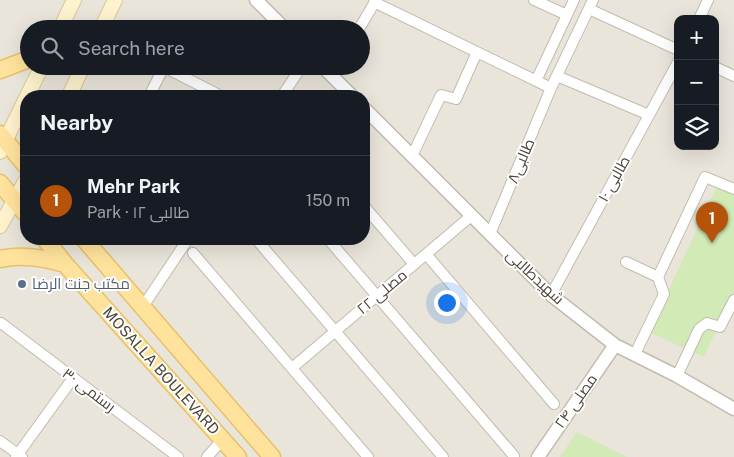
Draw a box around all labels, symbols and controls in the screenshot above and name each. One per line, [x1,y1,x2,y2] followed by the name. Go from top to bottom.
[674,15,719,150] map controls
[674,15,719,60] button: +
[20,20,370,75] search box
[38,34,66,62] icon: search
[78,37,185,59] text: Search here
[674,60,719,105] button: −
[674,105,719,150] button: layers
[40,110,113,135] text: Nearby
[504,136,539,186] street label: طالبی۸
[594,153,635,205] street label: طالبی ۱۰
[87,175,180,197] text: Mehr Park
[53,191,59,210] text: 1
[306,191,350,210] text: 150 m
[696,202,728,243] pin: 1
[87,203,190,222] text: Park · طالبی ۱۲
[502,246,568,309] street label: شهیدطالبی
[353,266,411,319] street label: مصلی ۲۲
[32,275,130,293] place label: مكتب جنت الرضا
[16,278,28,290] marker: مكتب جنت الرضا
[434,290,460,316] your location
[100,304,223,438] street label: MOSALLA BOULEVARD
[58,364,119,417] street label: رستمی ۳۰
[551,371,602,432] street label: مصلی ۲۴

